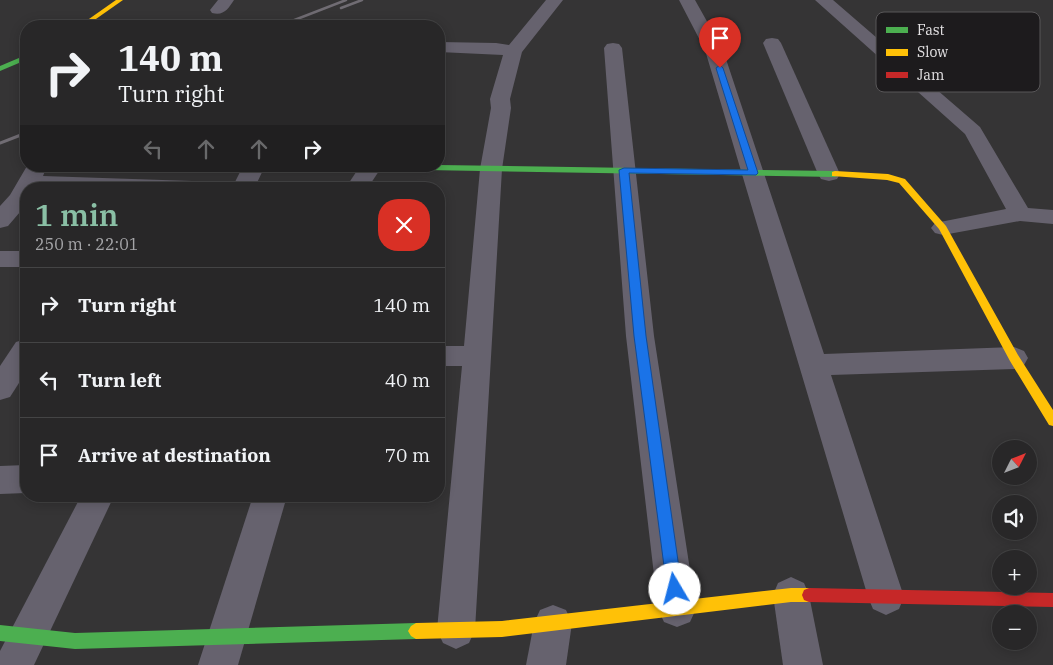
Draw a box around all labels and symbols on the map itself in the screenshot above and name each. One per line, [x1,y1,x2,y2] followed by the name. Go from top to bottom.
[876,12,1040,92] legend
[699,17,741,68] pin
[917,21,945,39] text: Fast
[917,43,948,61] text: Slow
[917,66,944,84] text: Jam
[992,440,1038,485] north arrow
[648,562,700,614] position arrow

